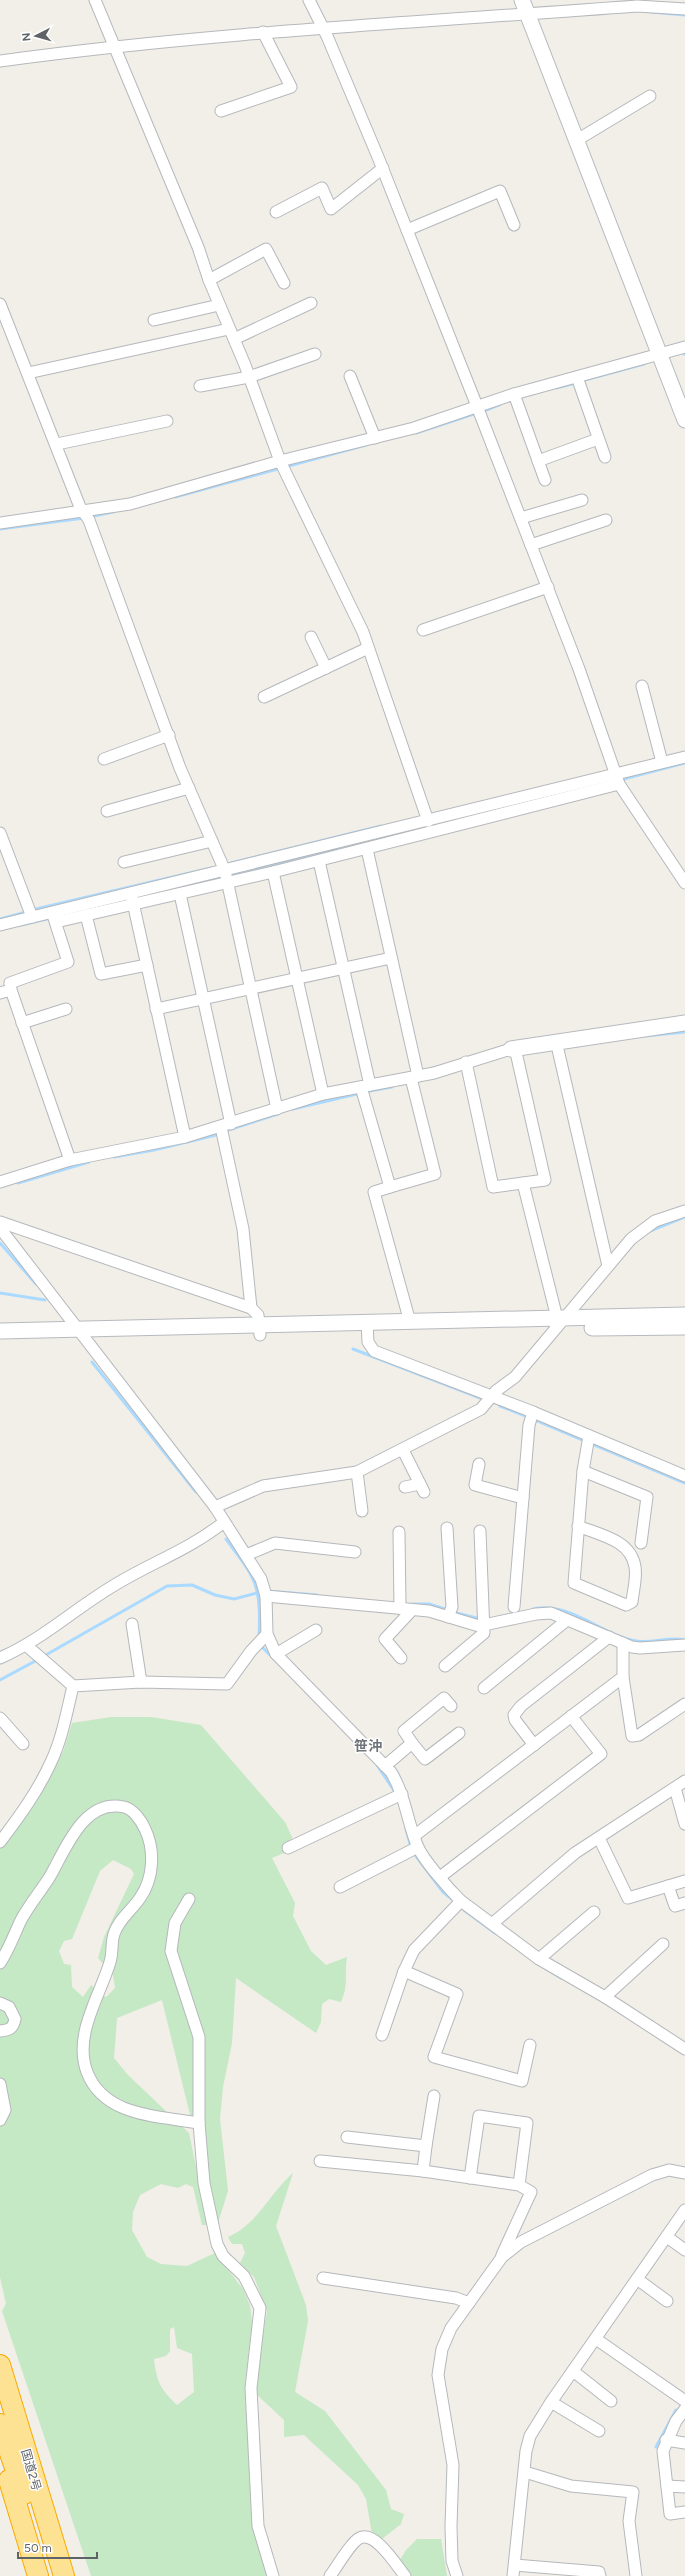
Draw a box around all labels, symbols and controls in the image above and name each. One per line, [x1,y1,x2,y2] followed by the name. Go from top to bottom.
[16,16,56,56] north arrow
[20,32,33,42] text: N
[354,1738,382,1755] district label: 笹沖
[18,2448,44,2492] street label: 国道2号
[18,2534,97,2560] scale bar
[24,2541,52,2555] text: 50 m

